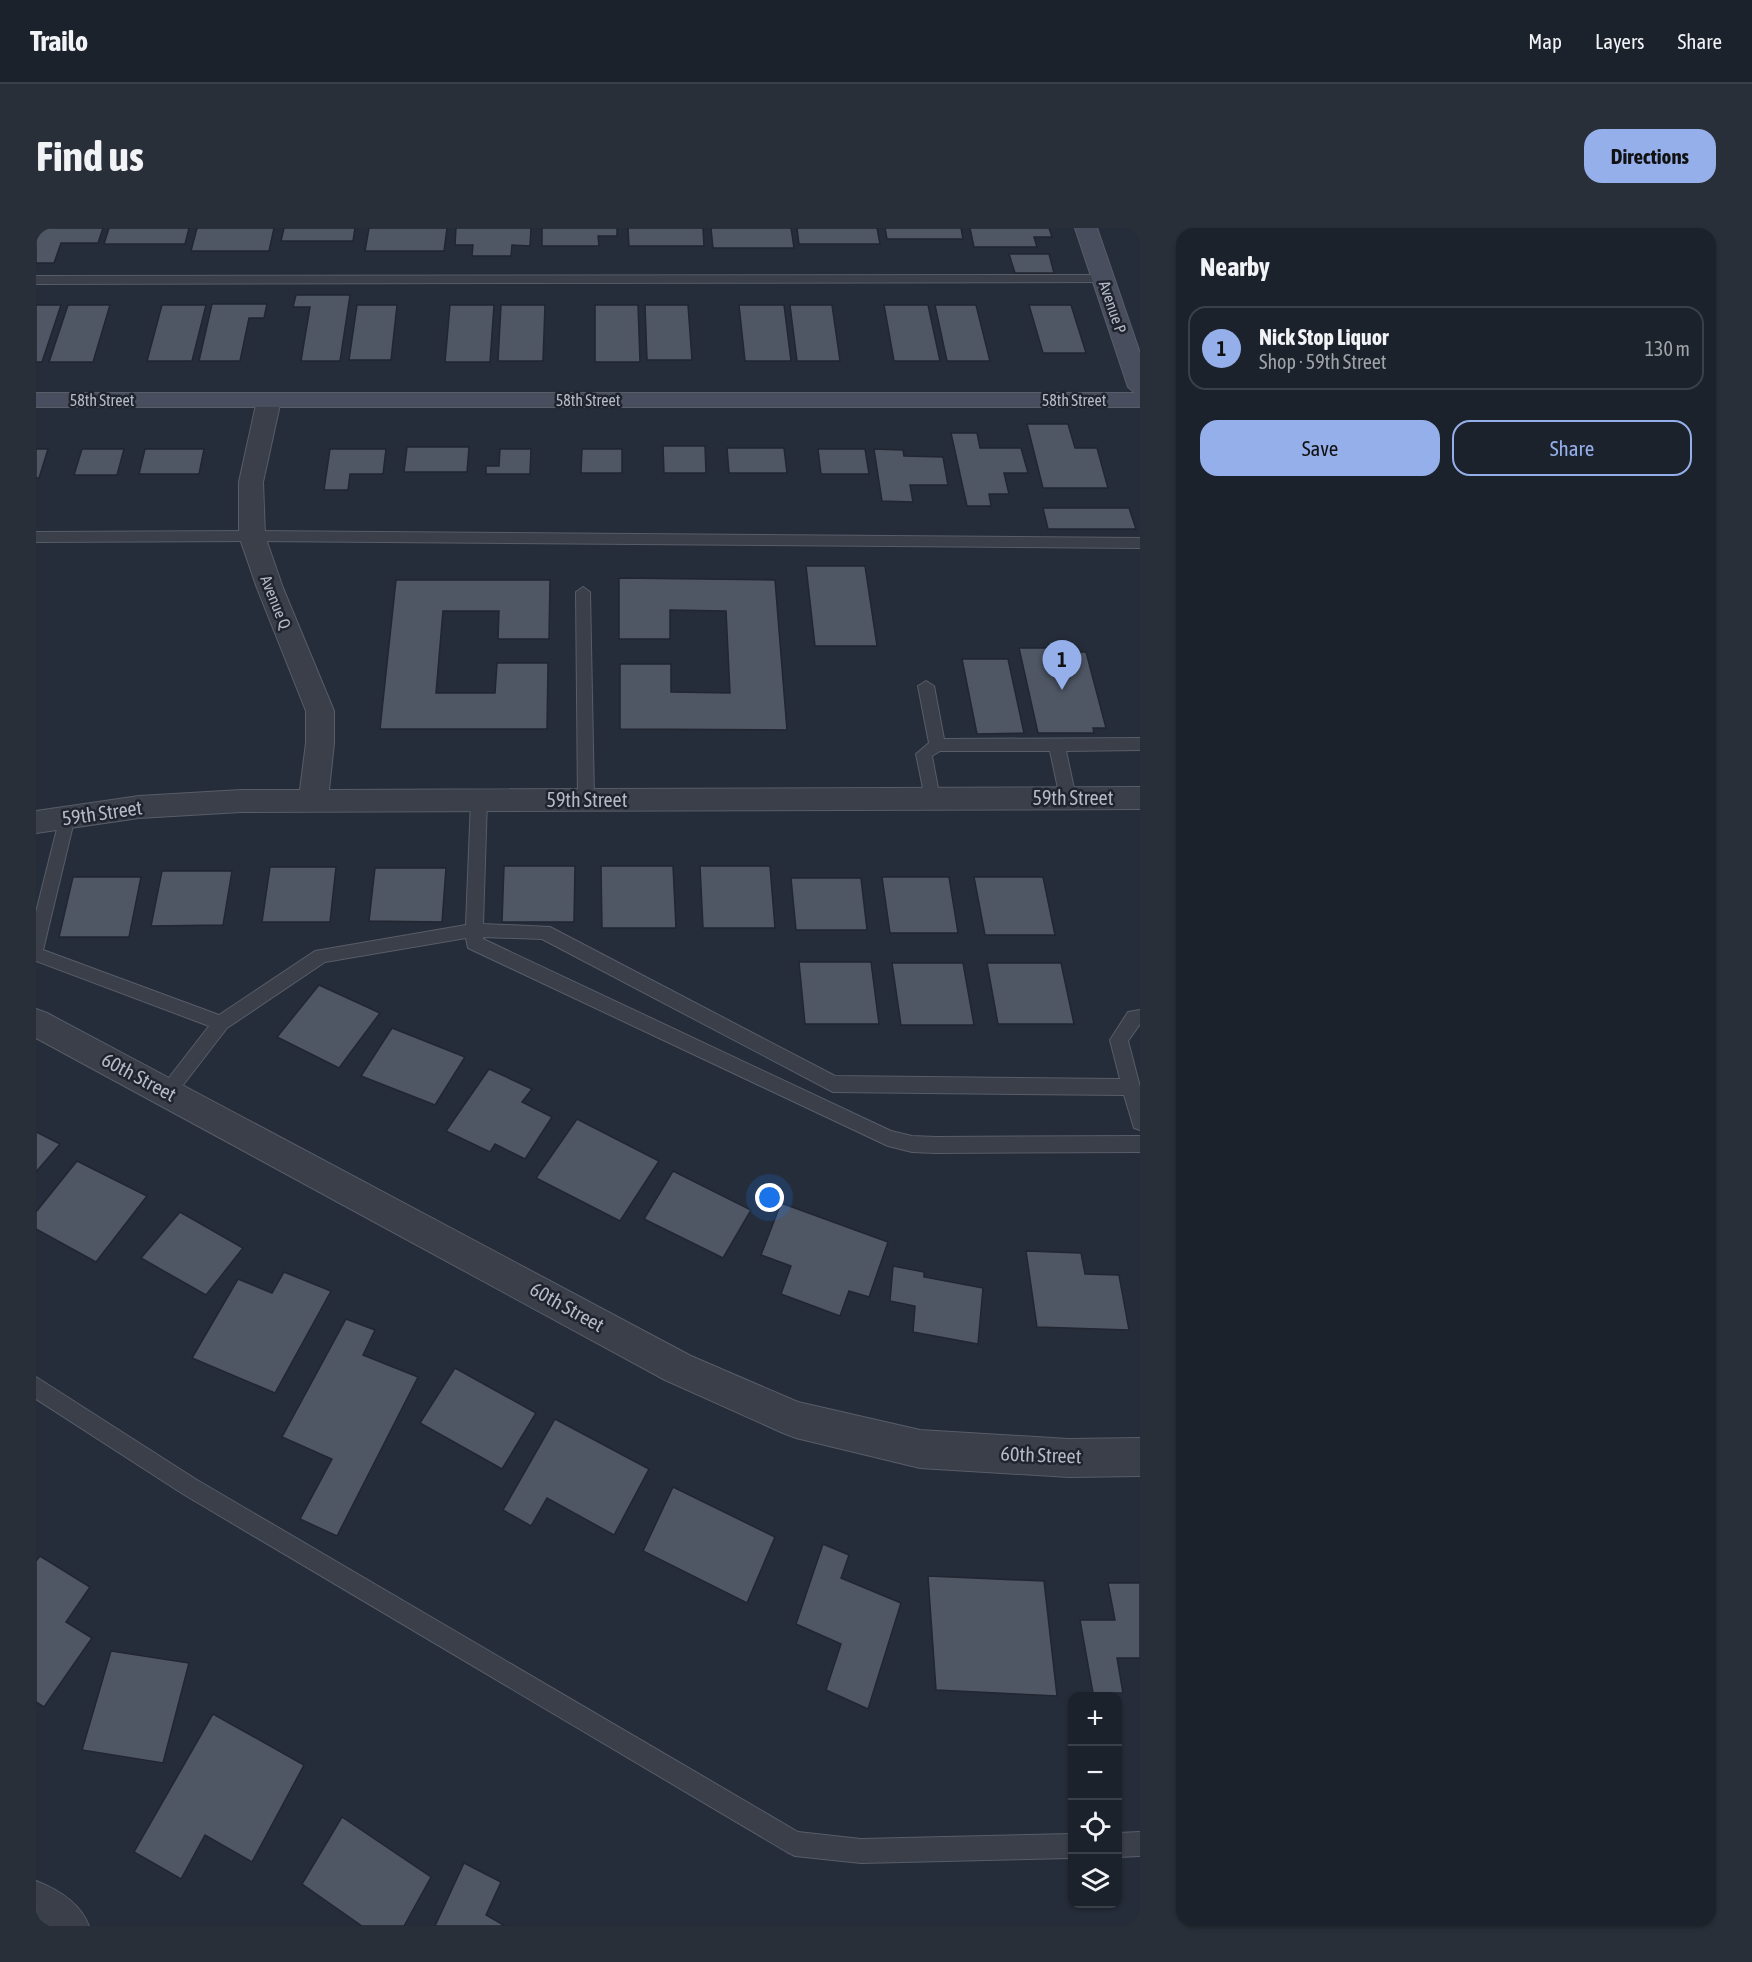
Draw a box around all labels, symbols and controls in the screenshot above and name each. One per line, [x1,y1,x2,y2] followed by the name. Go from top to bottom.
[30,25,88,57] text: Trailo
[1528,29,1562,53] text: Map
[1595,29,1645,53] text: Layers
[1678,29,1722,53] text: Share
[1584,129,1716,183] button: Directions
[36,132,144,180] text: Find us
[1200,252,1270,282] text: Nearby
[1096,278,1130,336] street label: Avenue P
[1259,324,1388,350] text: Nick Stop Liquor
[1217,337,1226,360] text: 1
[1645,337,1690,360] text: 130 m
[1259,350,1387,373] text: Shop · 59th Street
[70,391,135,409] street label: 58th Street
[556,391,621,409] street label: 58th Street
[1042,391,1107,409] street label: 58th Street
[1200,420,1440,476] button: Save
[1452,420,1692,476] button: Share
[257,573,295,632] street label: Avenue Q
[1042,640,1082,690] pin: 1
[1033,786,1114,809] street label: 59th Street
[547,788,628,811] street label: 59th Street
[60,795,144,830] street label: 59th Street
[98,1047,181,1106] street label: 60th Street
[755,1183,784,1212] your location
[526,1277,608,1336] street label: 60th Street
[1000,1442,1082,1467] street label: 60th Street
[1068,1692,1122,1908] map controls
[1068,1692,1122,1746] button: +
[1068,1746,1122,1800] button: −
[1068,1800,1122,1854] button: locate
[1068,1854,1122,1908] button: layers

